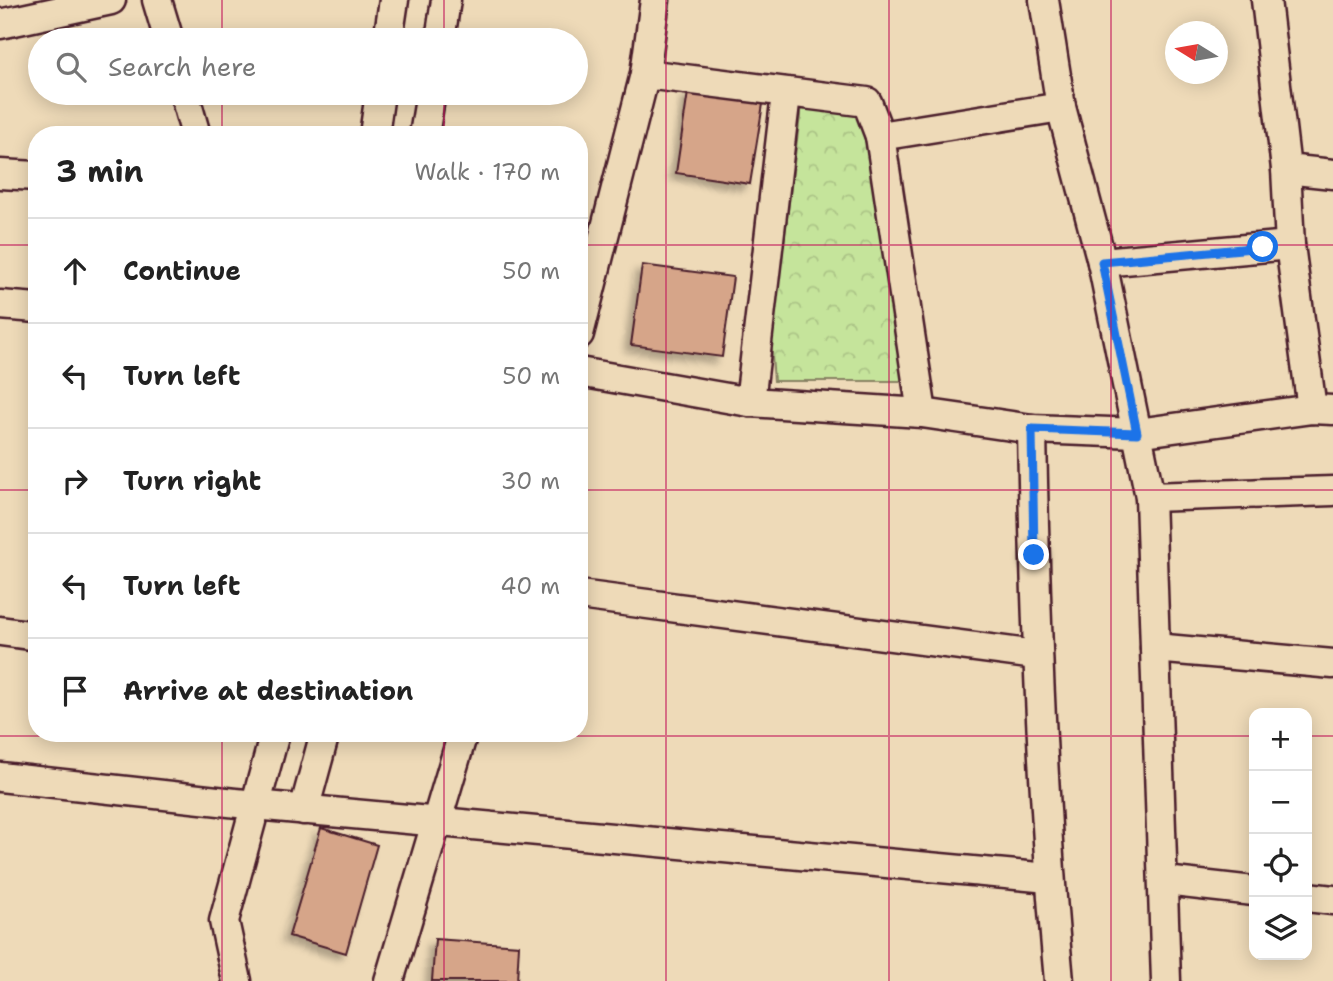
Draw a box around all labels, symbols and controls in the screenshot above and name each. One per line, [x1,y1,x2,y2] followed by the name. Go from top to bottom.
[1165,21,1228,84] north arrow
[28,28,588,105] search box
[52,48,90,86] icon: search
[108,49,257,84] text: Search here
[56,151,143,192] text: 3 min
[415,157,560,187] text: Walk · 170 m
[1247,231,1278,262] route start
[56,252,94,290] icon: ahead
[123,253,241,288] text: Continue
[502,256,560,286] text: 50 m
[56,357,94,395] icon: left
[123,358,240,393] text: Turn left
[502,361,560,391] text: 50 m
[56,462,94,500] icon: right
[123,463,261,498] text: Turn right
[501,466,560,496] text: 30 m
[1018,539,1049,570] route end
[56,567,94,605] icon: left
[123,568,240,603] text: Turn left
[500,571,560,601] text: 40 m
[56,672,94,710] icon: arrive
[123,673,413,708] text: Arrive at destination
[1249,708,1312,960] map controls
[1249,708,1312,771] button: +
[1249,771,1312,834] button: −
[1249,834,1312,897] button: locate
[1249,897,1312,960] button: layers

